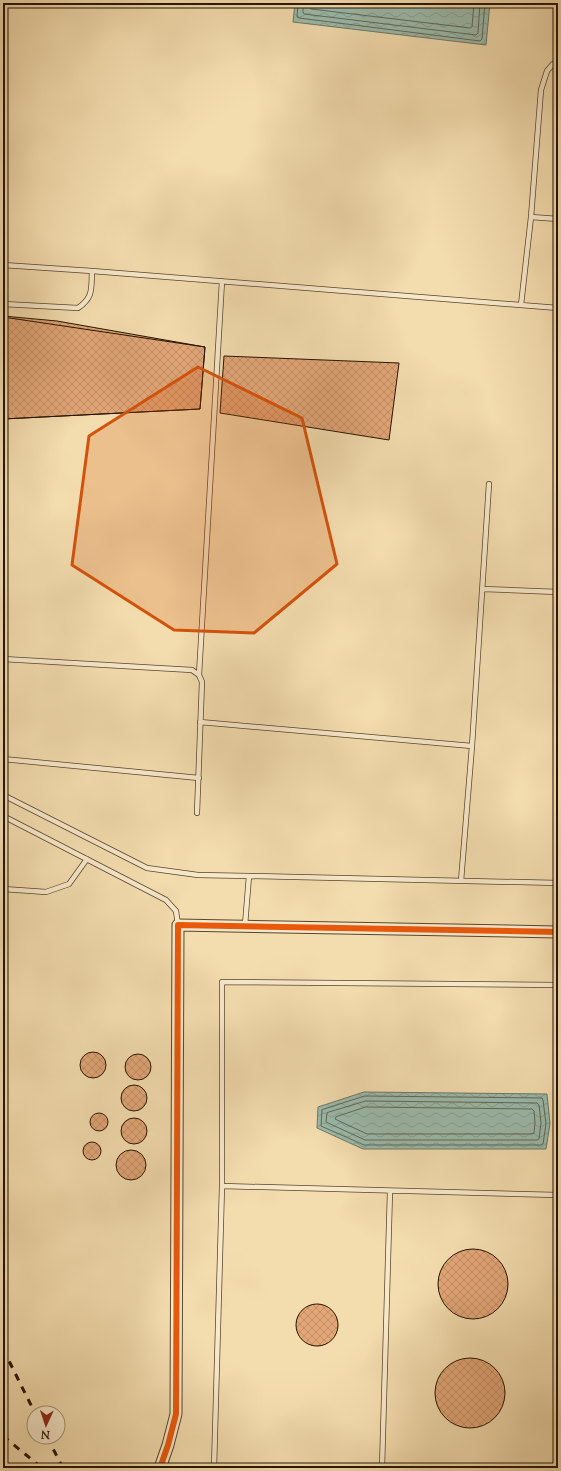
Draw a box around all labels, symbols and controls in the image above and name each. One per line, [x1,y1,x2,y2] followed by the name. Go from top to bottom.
[26,1405,66,1445] north arrow
[41,1426,51,1442] text: N

